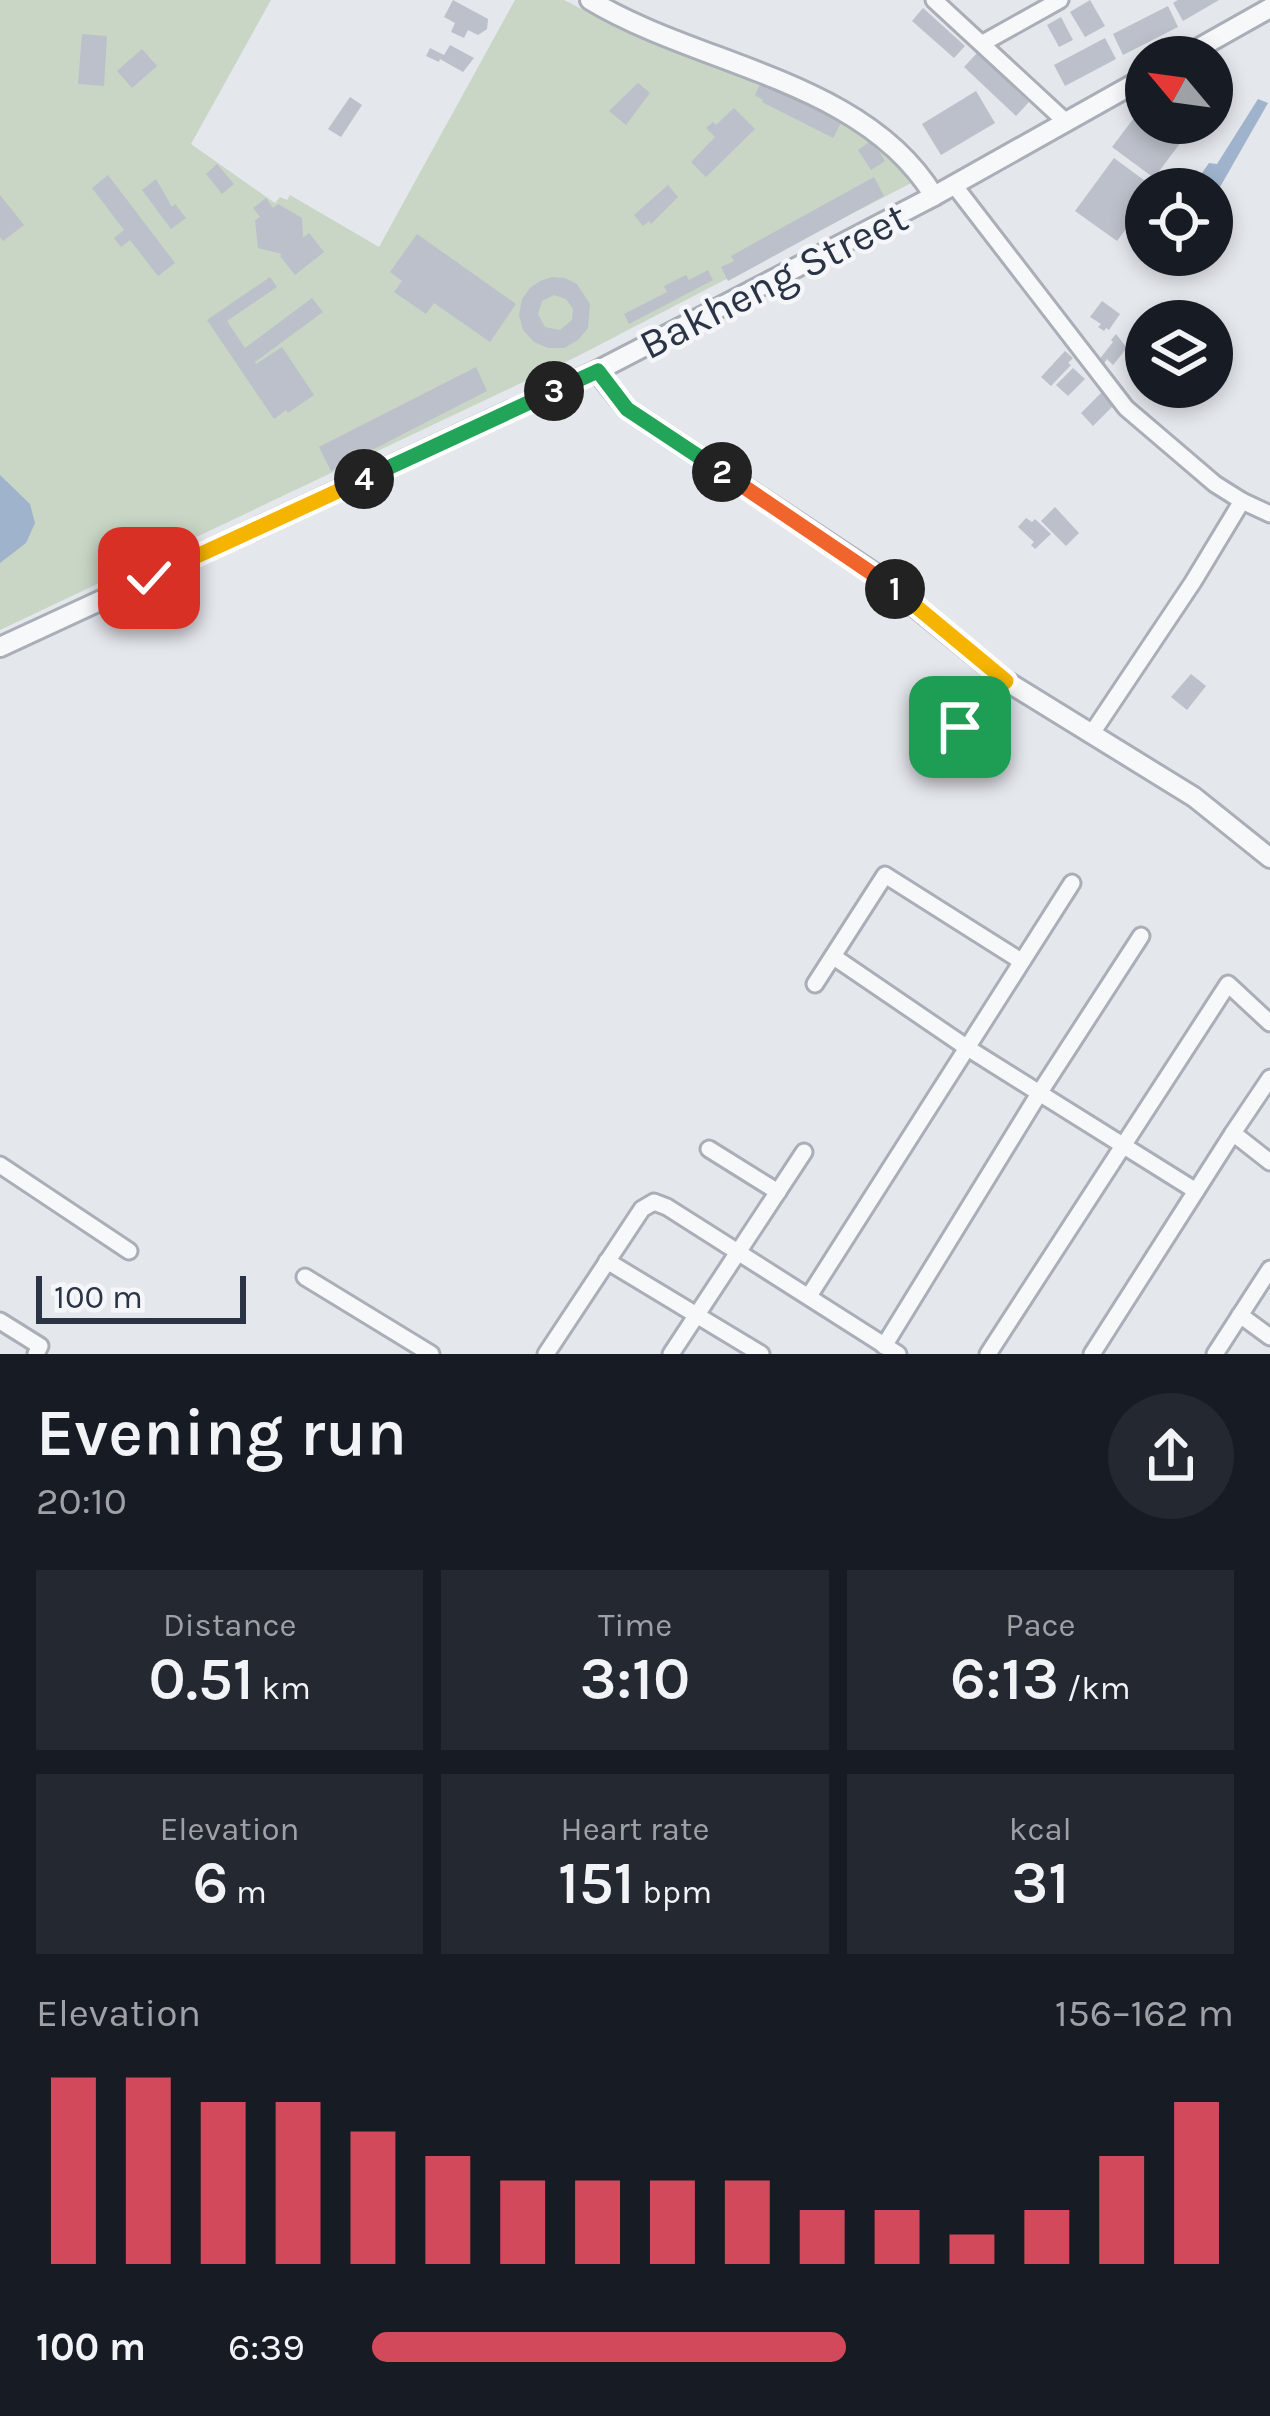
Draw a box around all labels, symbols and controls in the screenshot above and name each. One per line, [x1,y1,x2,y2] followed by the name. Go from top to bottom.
[1125,36,1233,144] north arrow
[1125,36,1233,408] map controls
[1125,168,1233,276] button: locate
[631,192,916,370] street label: Bakheng Street
[1125,300,1233,408] button: layers
[524,361,584,421] pin: 3
[544,372,564,410] text: 3
[692,442,752,502] pin: 2
[334,449,394,509] pin: 4
[712,453,732,491] text: 2
[354,460,374,498] text: 4
[98,527,200,629] pin
[116,545,182,611] icon: check
[865,559,925,619] pin: 1
[889,570,901,608] text: 1
[909,676,1011,778] pin
[927,694,993,760] icon: arrive
[36,1270,246,1323] scale bar
[54,1278,143,1316] text: 100 m
[1108,1393,1234,1519] button: share
[36,1394,407,1472] text: Evening run
[36,1478,127,1524] text: 20:10
[163,1606,296,1644] text: Distance
[598,1606,672,1644] text: Time
[1005,1606,1076,1644] text: Pace
[148,1644,254,1714] text: 0.51
[580,1644,690,1714] text: 3:10
[950,1644,1059,1714] text: 6:13
[254,1669,311,1707] text: km
[1059,1669,1131,1707] text: /km
[160,1810,300,1848] text: Elevation
[561,1810,709,1848] text: Heart rate
[1009,1810,1072,1848] text: kcal
[192,1848,228,1918] text: 6
[558,1848,634,1918] text: 151
[1011,1848,1069,1918] text: 31
[228,1873,267,1911] text: m
[634,1873,712,1911] text: bpm
[36,1990,201,2036] text: Elevation
[1055,1990,1234,2036] text: 156–162 m
[36,2324,146,2370] text: 100 m
[228,2324,305,2370] text: 6:39

